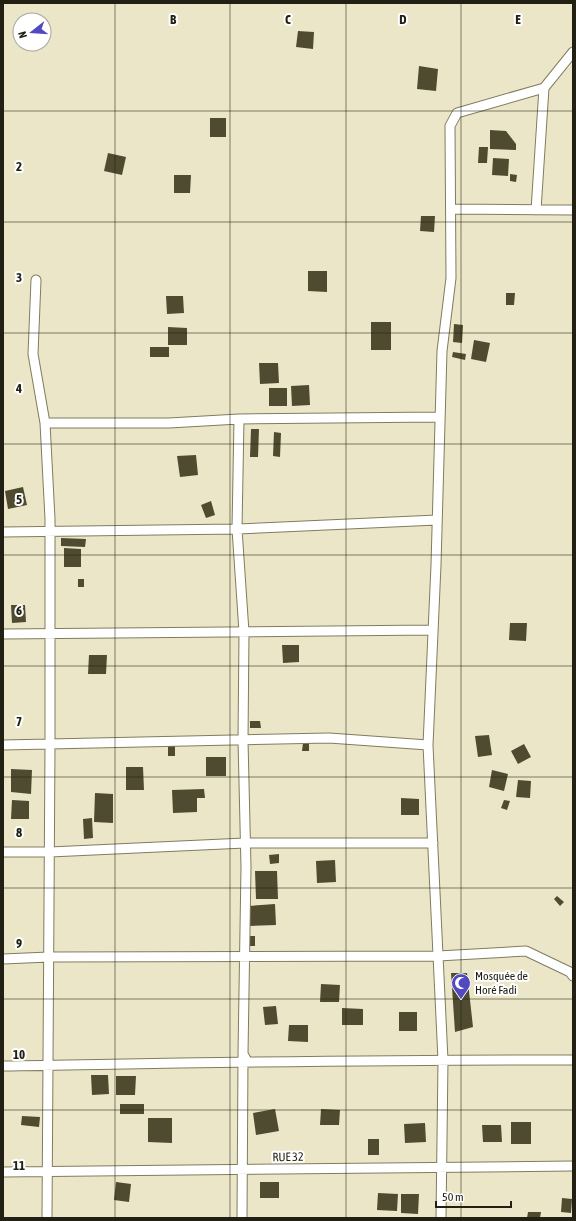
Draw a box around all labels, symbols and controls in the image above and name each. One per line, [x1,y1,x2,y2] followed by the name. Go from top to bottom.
[12,12,52,52] north arrow
[170,12,177,27] text: B
[285,12,291,27] text: C
[399,12,407,27] text: D
[515,12,521,27] text: E
[16,30,29,40] text: N
[16,159,22,174] text: 2
[16,270,22,285] text: 3
[15,381,22,396] text: 4
[16,492,22,507] text: 5
[16,603,22,618] text: 6
[16,714,22,729] text: 7
[16,825,22,840] text: 8
[16,936,22,951] text: 9
[475,969,528,997] place label: Mosquée de Horé Fadi
[450,972,472,1000] mosque icon: Mosquée de Horé Fadi
[13,1047,25,1062] text: 10
[272,1150,304,1164] street label: RUE 32
[13,1158,25,1173] text: 11
[436,1183,511,1209] scale bar
[442,1190,464,1204] text: 50 m

